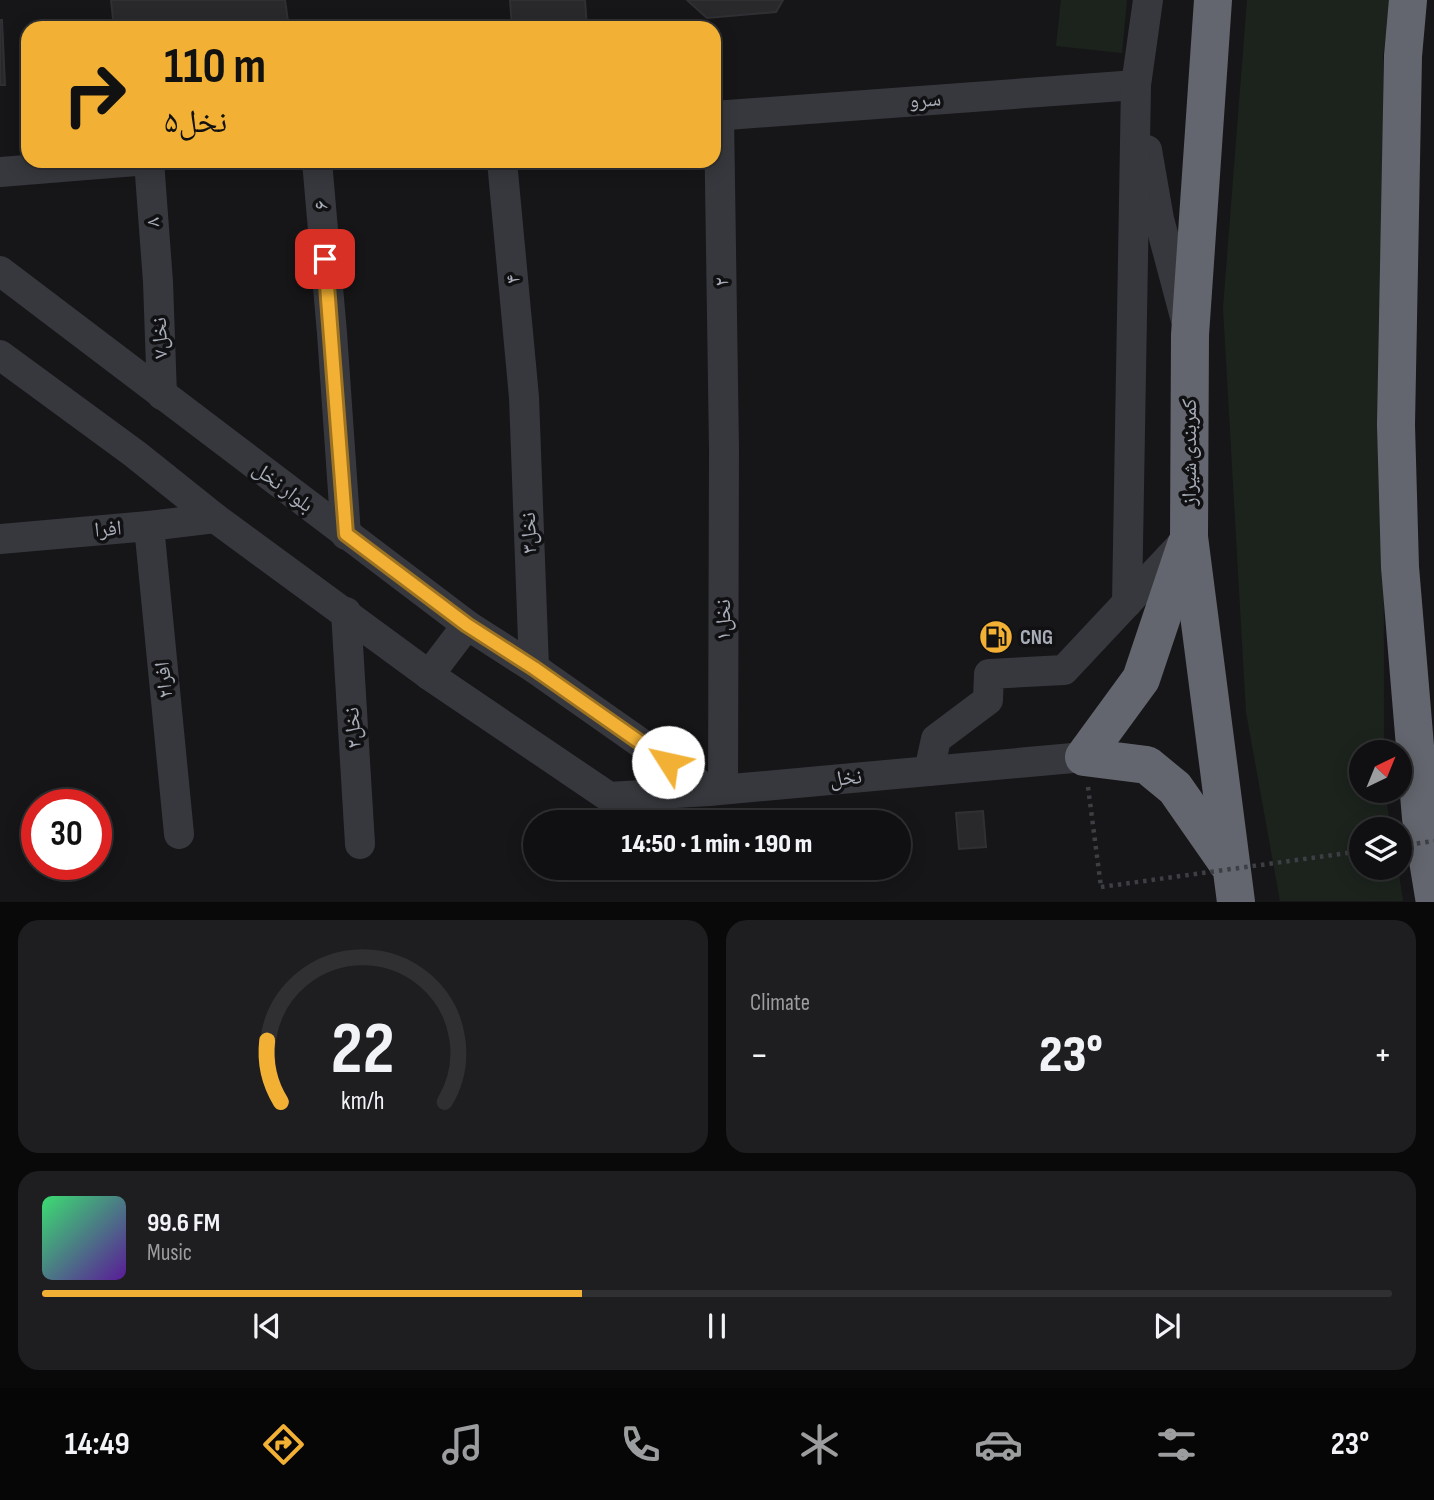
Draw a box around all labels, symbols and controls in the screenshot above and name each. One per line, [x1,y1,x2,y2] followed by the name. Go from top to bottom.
[164,38,266,97] text: 110 m
[49,49,140,140] icon: right
[908,86,942,114] street label: سرو
[164,103,227,142] text: نخل۵
[308,199,334,211] street label: ۶
[140,216,166,228] street label: ۸
[295,229,355,289] pin
[306,240,344,278] icon: arrive
[500,273,526,285] street label: ۴
[709,277,735,287] street label: ۲
[147,317,173,359] street label: نخل۷
[1177,398,1202,507] street label: کمربندی شیراز
[248,456,318,518] street label: بلوار نخل
[516,512,542,554] street label: نخل۳
[93,515,123,543] street label: افرا
[711,599,736,641] street label: نخل۱
[977,618,1015,656] fuel station icon: CNG
[1020,625,1053,650] place label: CNG
[150,660,178,700] street label: ۲افرا
[339,706,367,750] street label: نخل۲
[631,725,705,799] position arrow
[1349,740,1412,803] north arrow
[1349,740,1412,880] map controls
[829,764,863,792] street label: نخل
[21,789,112,880] speed limit sign: 30
[1349,817,1412,880] button: layers
[622,829,812,860] text: 14:50 · 1 min · 190 m
[750,989,810,1017] text: Climate
[331,1007,395,1095] text: 22
[1039,1024,1103,1087] text: 23°
[750,1033,769,1078] text: −
[1373,1033,1392,1078] text: +
[341,1086,385,1117] text: km/h
[147,1208,220,1239] text: 99.6 FM
[147,1239,192,1267] text: Music
[248,1307,286,1345] icon: previous
[698,1307,736,1345] icon: pause
[1148,1307,1186,1345] icon: next
[259,1420,308,1469] icon: directions
[438,1420,487,1469] icon: music
[616,1420,665,1469] icon: phone
[795,1420,844,1469] icon: climate
[974,1420,1023,1469] icon: car
[1152,1420,1201,1469] icon: filters
[65,1425,130,1464] text: 14:49
[1331,1425,1369,1464] text: 23°

